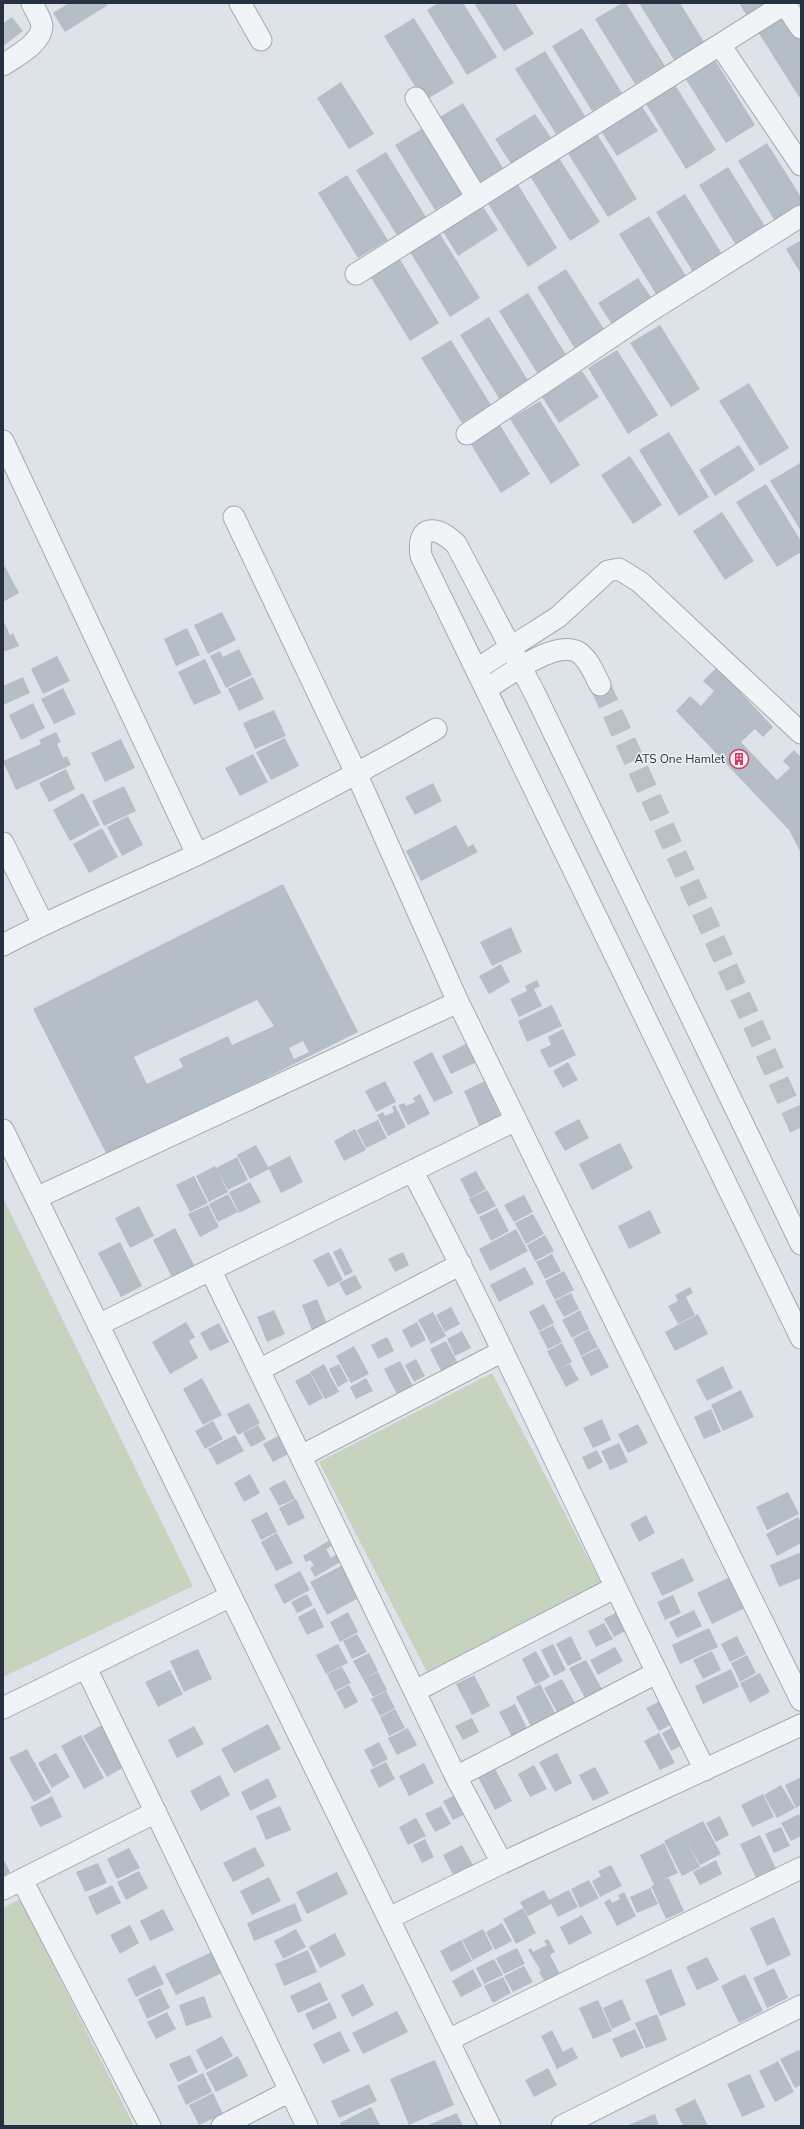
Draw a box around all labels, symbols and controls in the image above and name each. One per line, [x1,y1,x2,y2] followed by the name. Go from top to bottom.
[728,748,750,770] building icon: ATS One Hamlet
[634,751,726,767] place label: ATS One Hamlet

